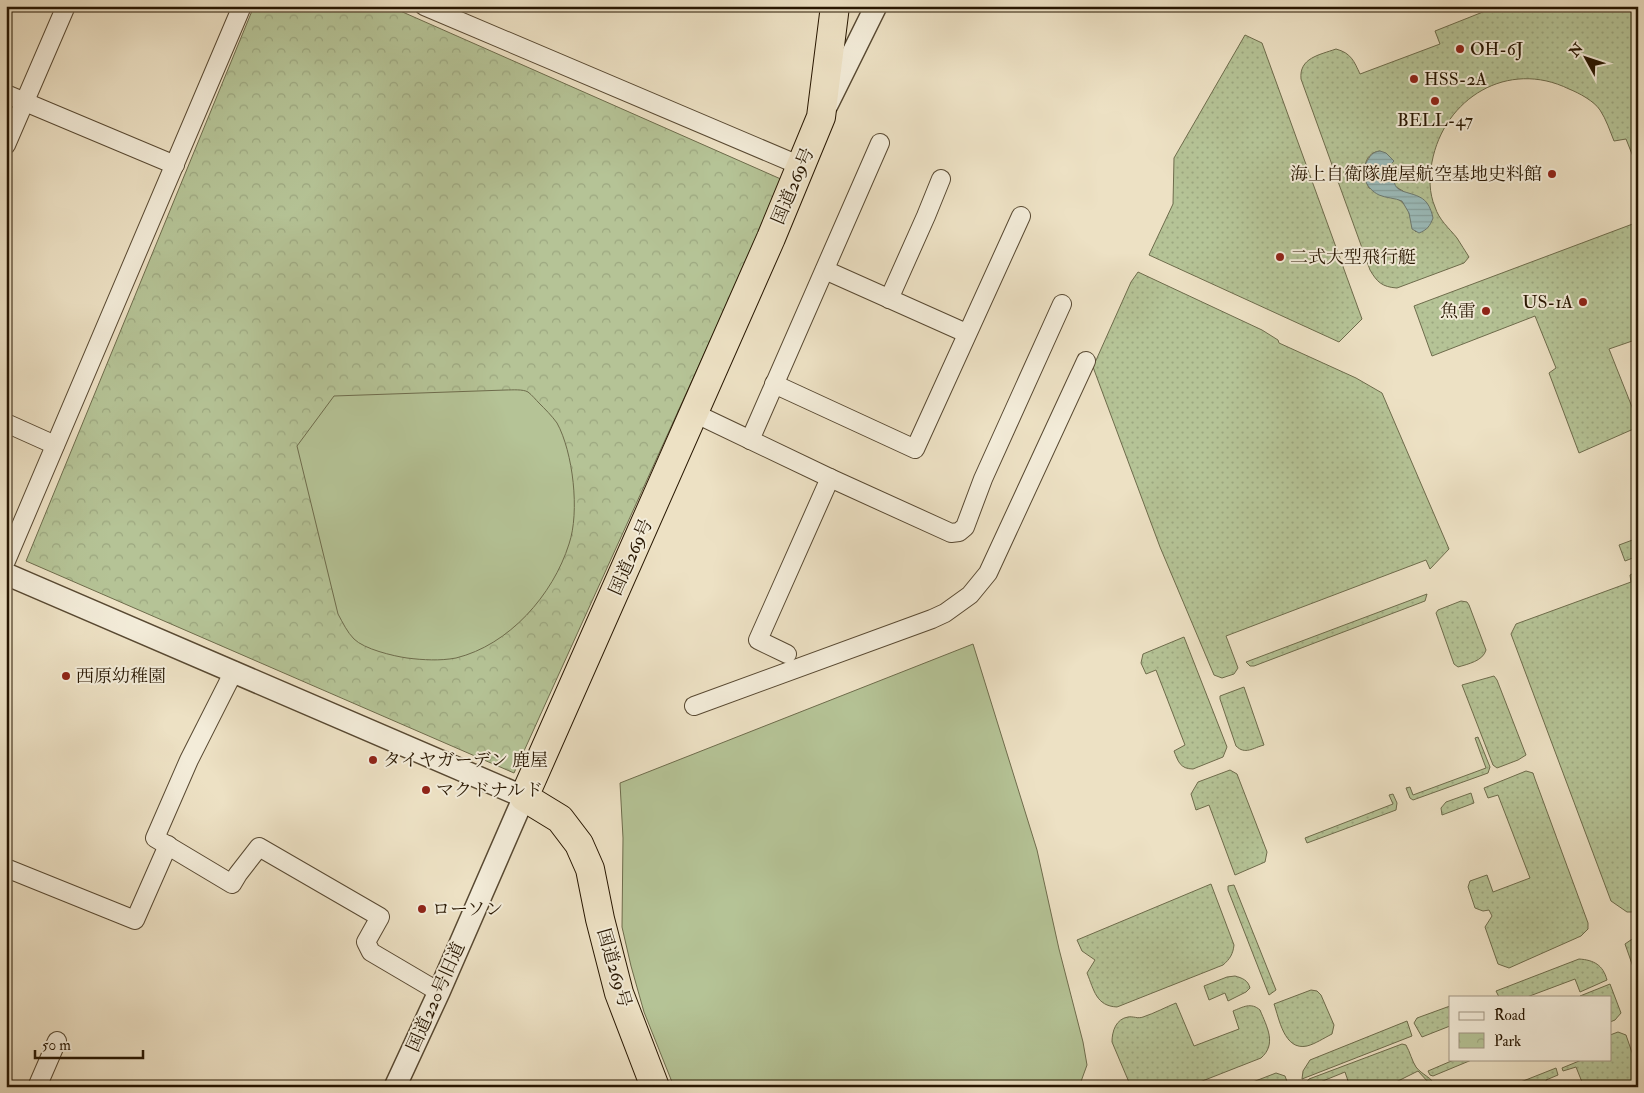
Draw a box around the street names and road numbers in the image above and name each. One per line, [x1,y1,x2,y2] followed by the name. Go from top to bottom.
[767,144,819,228] street label: 国道269号
[604,515,658,599] street label: 国道269号
[592,926,636,1010] street label: 国道269号
[402,939,470,1055] street label: 国道220号旧道

